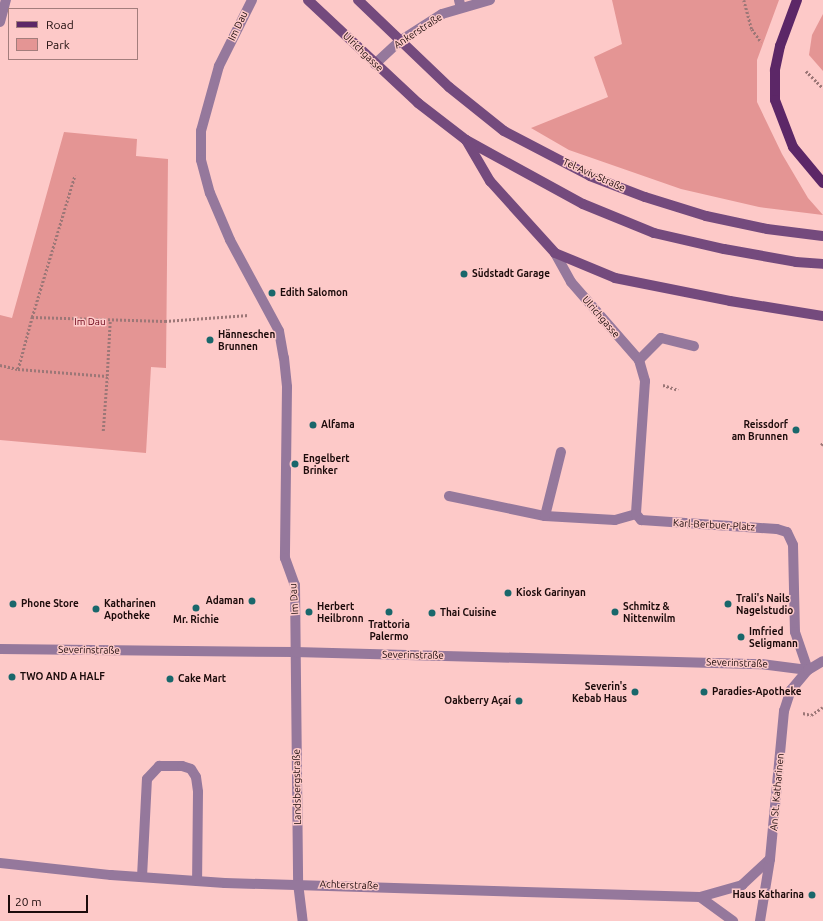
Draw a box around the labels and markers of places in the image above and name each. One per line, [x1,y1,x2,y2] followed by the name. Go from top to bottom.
[472,268,550,280] place label: Südstadt Garage
[459,269,469,279] marker: Südstadt Garage
[280,287,348,299] place label: Edith Salomon
[267,288,277,298] marker: Edith Salomon
[218,328,275,352] place label: Hänneschen Brunnen
[205,335,215,345] marker: Hänneschen Brunnen
[732,418,788,442] place label: Reissdorf am Brunnen
[321,419,355,431] place label: Alfama
[308,420,318,430] marker: Alfama
[791,425,801,435] marker: Reissdorf am Brunnen
[303,452,350,476] place label: Engelbert Brinker
[290,459,300,469] marker: Engelbert Brinker
[516,587,586,599] place label: Kiosk Garinyan
[503,588,513,598] marker: Kiosk Garinyan
[736,592,793,616] place label: Trali's Nails Nagelstudio
[206,595,244,607] place label: Adaman
[247,596,257,606] marker: Adaman
[104,597,156,620] place label: Katharinen Apotheke
[21,598,79,610] place label: Phone Store
[8,599,18,609] marker: Phone Store
[723,599,733,609] marker: Trali's Nails Nagelstudio
[317,600,364,624] place label: Herbert Heilbronn
[623,600,675,624] place label: Schmitz & Nittenwilm
[191,603,201,613] marker: Mr. Richie
[91,604,101,614] marker: Katharinen Apotheke
[304,607,314,617] marker: Herbert Heilbronn
[384,607,394,617] marker: Trattoria Palermo
[440,607,496,619] place label: Thai Cuisine
[610,607,620,617] marker: Schmitz & Nittenwilm
[427,608,437,618] marker: Thai Cuisine
[173,614,219,626] place label: Mr. Richie
[368,618,410,642] place label: Trattoria Palermo
[749,625,798,648] place label: Imfried Seligmann
[736,632,746,642] marker: Imfried Seligmann
[20,671,105,683] place label: TWO AND A HALF
[7,672,17,682] marker: TWO AND A HALF
[178,673,226,685] place label: Cake Mart
[165,674,175,684] marker: Cake Mart
[572,680,627,704] place label: Severin's Kebab Haus
[712,686,802,698] place label: Paradies-Apotheke
[630,687,640,697] marker: Severin's Kebab Haus
[699,687,709,697] marker: Paradies-Apotheke
[444,695,511,707] place label: Oakberry Açaí
[514,696,524,706] marker: Oakberry Açaí
[733,889,804,901] place label: Haus Katharina
[807,890,817,900] marker: Haus Katharina

